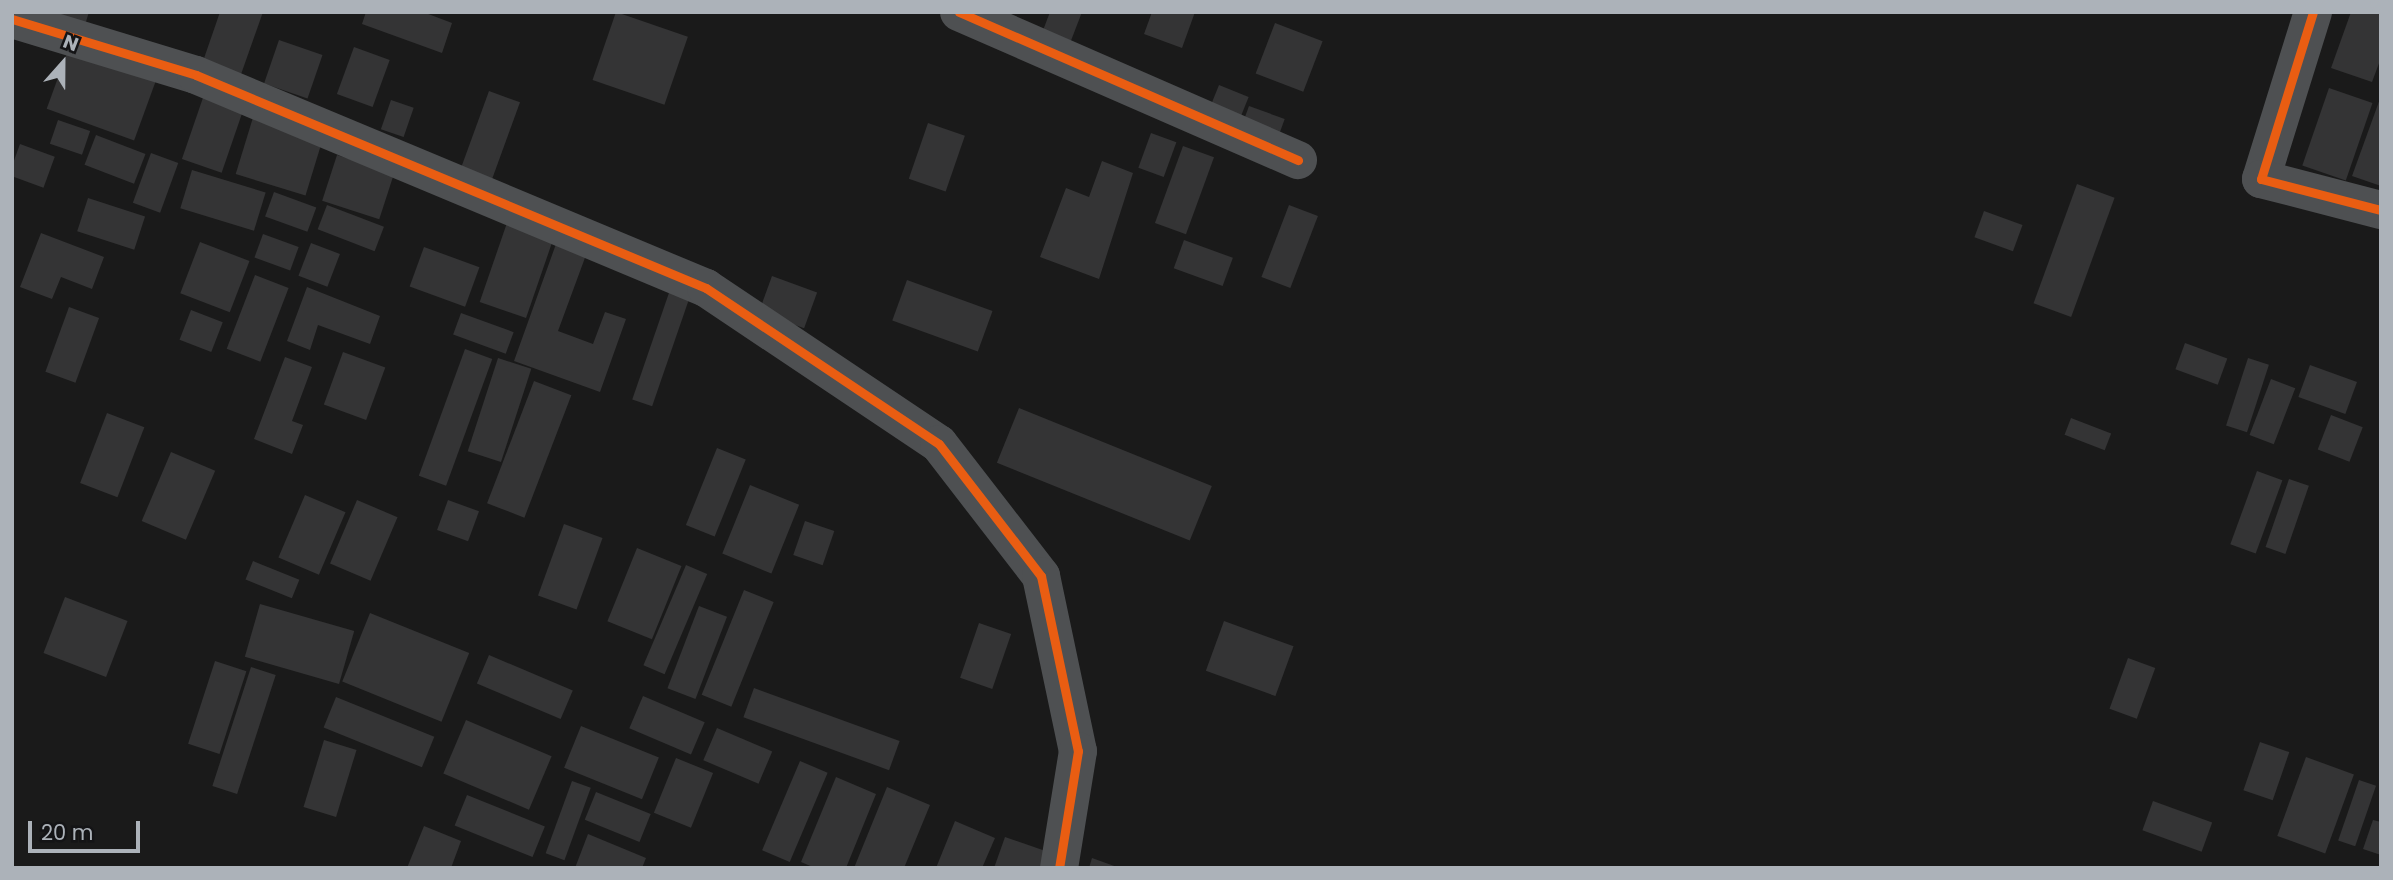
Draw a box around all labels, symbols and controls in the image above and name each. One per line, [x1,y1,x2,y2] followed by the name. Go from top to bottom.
[28,28,98,98] north arrow
[59,28,82,58] text: N
[32,806,144,850] scale bar
[41,818,94,847] text: 20 m

